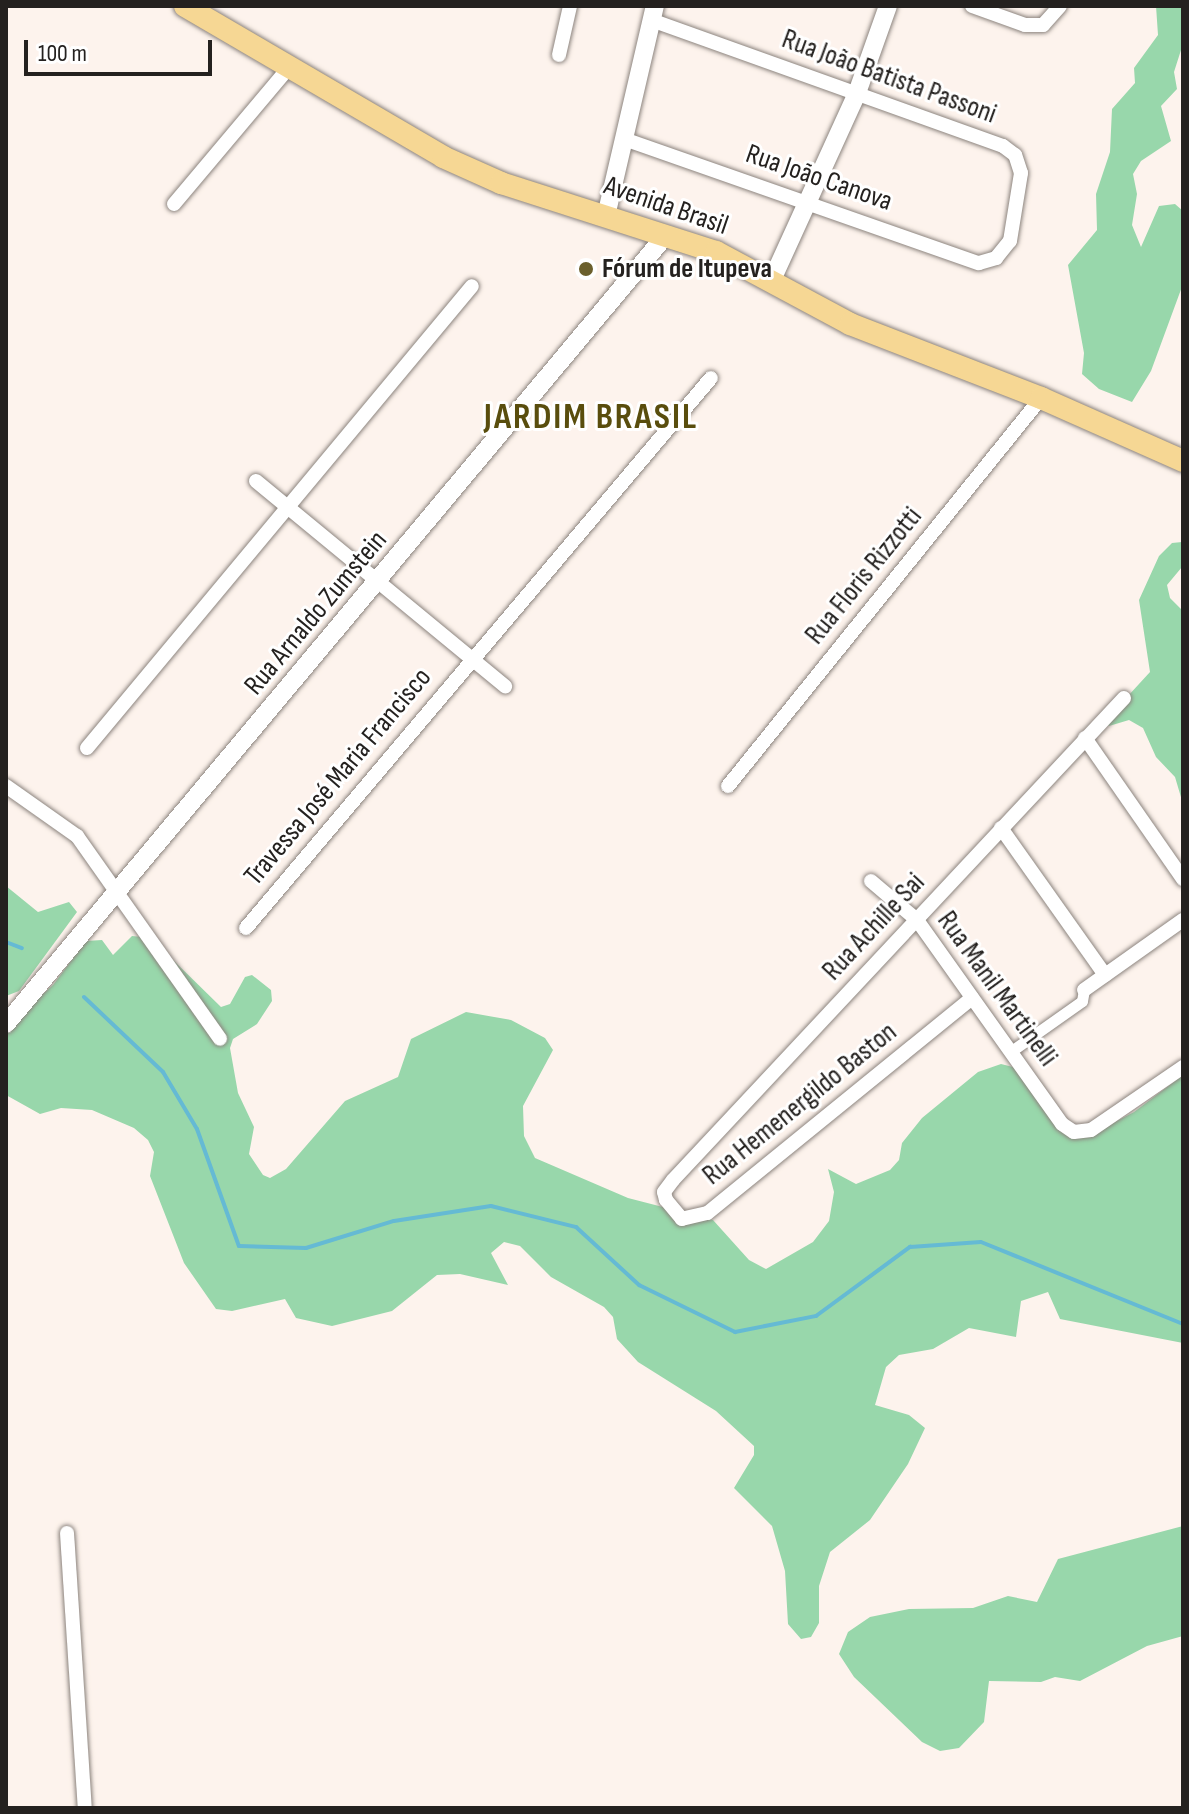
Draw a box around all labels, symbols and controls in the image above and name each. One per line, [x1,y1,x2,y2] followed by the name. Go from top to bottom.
[777,23,1001,131] street label: Rua João Batista Passoni
[28,24,216,74] scale bar
[38,39,87,68] text: 100 m
[741,137,897,219] street label: Rua João Canova
[600,169,732,243] street label: Avenida Brasil
[602,252,772,286] place label: Fórum de Itupeva
[577,260,595,278] marker: Fórum de Itupeva
[484,396,698,440] district label: JARDIM BRASIL
[798,501,930,651] street label: Rua Floris Rizzotti
[238,524,394,702] street label: Rua Arnaldo Zumstein
[237,661,439,893] street label: Travessa José Maria Francisco
[816,866,932,988] street label: Rua Achille Sai
[930,905,1064,1073] street label: Rua Manil Martinelli
[696,1016,904,1192] street label: Rua Hemenergildo Baston

